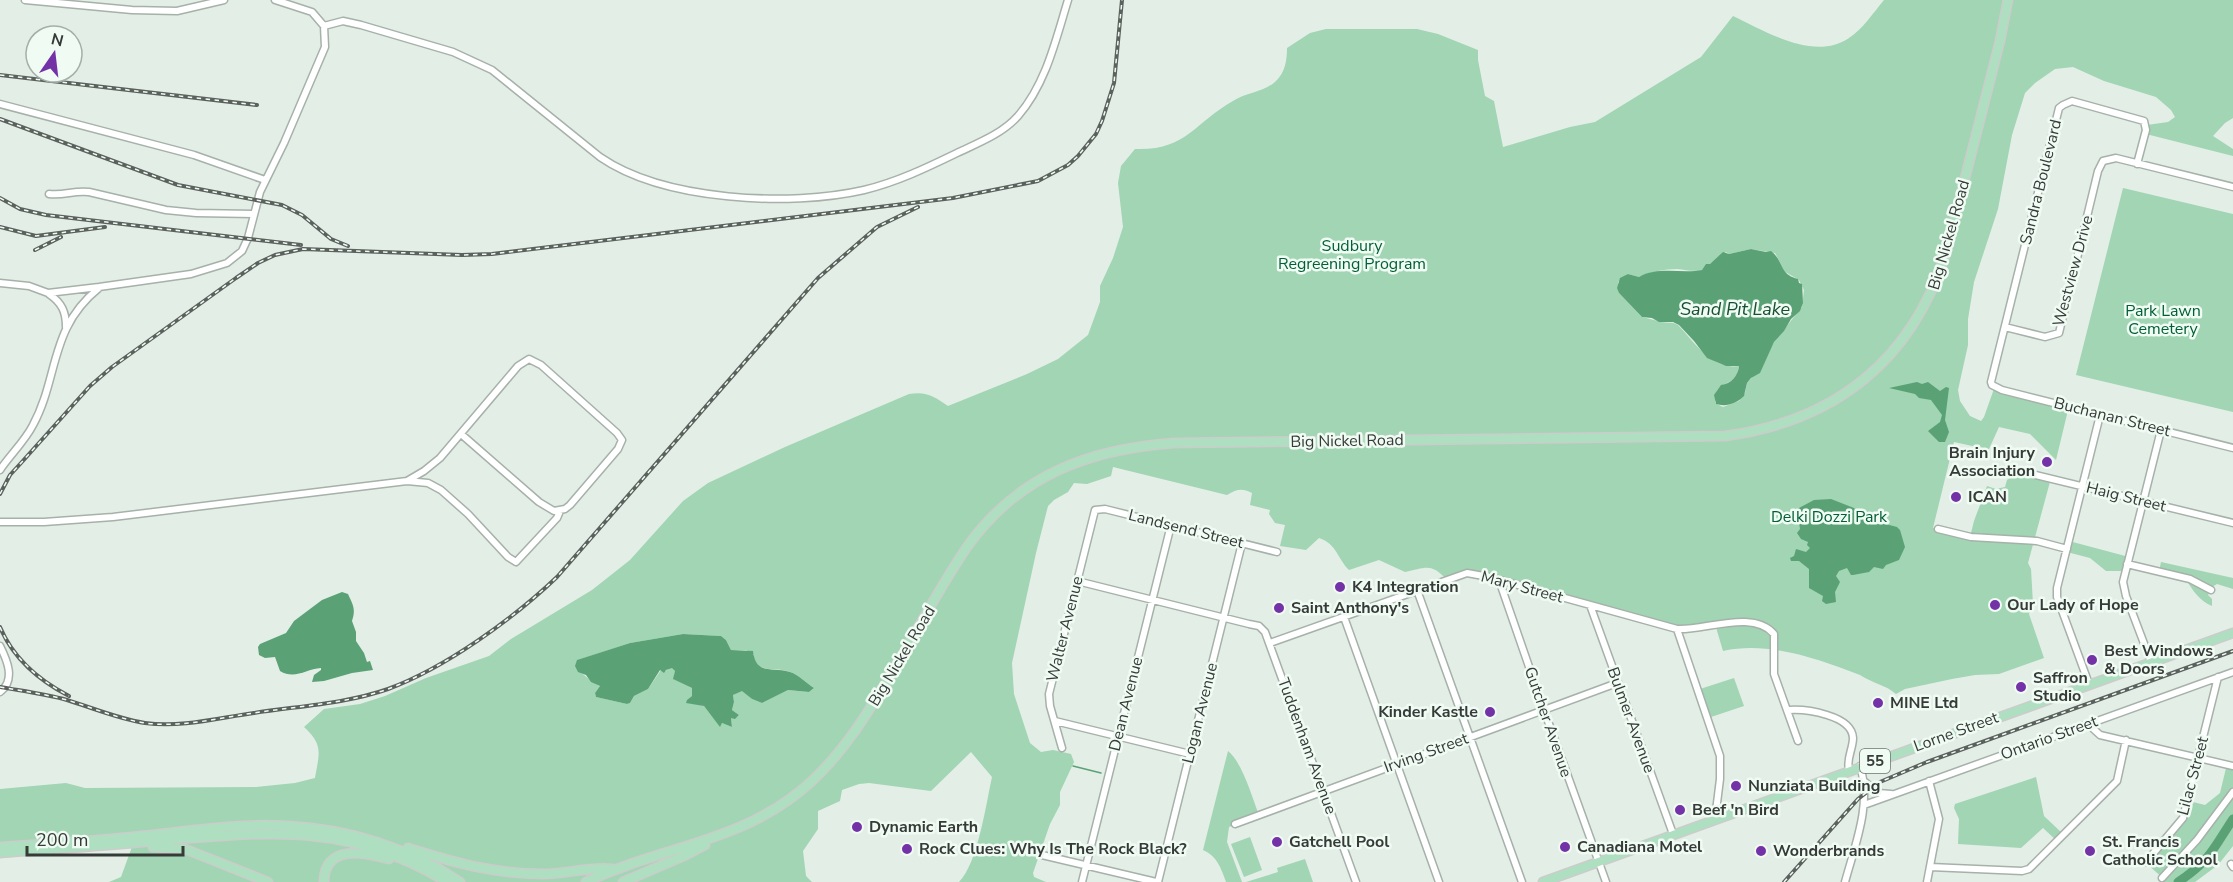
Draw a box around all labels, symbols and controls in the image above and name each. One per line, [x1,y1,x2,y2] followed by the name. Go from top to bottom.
[24,24,84,84] north arrow
[49,28,66,53] text: N
[2015,117,2067,247] street label: Sandra Boulevard
[1923,177,1975,293] street label: Big Nickel Road
[2048,213,2098,329] street label: Westview Drive
[1278,235,1426,275] park label: Sudbury Regreening Program
[1680,297,1790,321] water label: Sand Pit Lake
[2125,300,2201,340] park label: Park Lawn Cemetery
[2052,392,2173,442] street label: Buchanan Street
[1290,429,1404,453] street label: Big Nickel Road
[1949,442,2036,482] place label: Brain Injury Association
[2040,455,2054,469] marker: Brain Injury Association
[2084,476,2169,518] street label: Haig Street
[1968,486,2007,508] place label: ICAN
[1949,490,1963,504] marker: ICAN
[1126,504,1246,554] street label: Landsend Street
[1771,506,1888,528] park label: Delki Dozzi Park
[1478,565,1566,609] street label: Mary Street
[1041,574,1089,684] street label: Walter Avenue
[1352,576,1459,598] place label: K4 Integration
[1333,580,1347,594] marker: K4 Integration
[2007,594,2139,616] place label: Our Lady of Hope
[1291,597,1409,619] place label: Saint Anthony's
[1988,598,2002,612] marker: Our Lady of Hope
[1272,601,1286,615] marker: Saint Anthony's
[863,602,941,710] street label: Big Nickel Road
[2104,640,2213,680] place label: Best Windows & Doors
[2085,653,2099,667] marker: Best Windows & Doors
[1104,655,1148,753] street label: Dean Avenue
[1177,660,1223,766] street label: Logan Avenue
[1519,664,1577,780] street label: Gutcher Avenue
[1602,664,1660,776] street label: Bulmer Avenue
[2033,667,2088,707] place label: Saffron Studio
[1272,675,1342,817] street label: Tuddenham Avenue
[2014,680,2028,694] marker: Saffron Studio
[1890,692,1958,714] place label: MINE Ltd
[1871,696,1885,710] marker: MINE Ltd
[1378,701,1478,723] place label: Kinder Kastle
[1483,705,1497,719] marker: Kinder Kastle
[1911,706,2002,757] street label: Lorne Street
[1998,710,2101,766] street label: Ontario Street
[1381,727,1472,778] street label: Irving Street
[2172,734,2214,818] street label: Lilac Street
[1860,749,1890,773] road number: 55
[1748,775,1880,797] place label: Nunziata Building
[1729,779,1743,793] marker: Nunziata Building
[1692,799,1779,821] place label: Beef 'n Bird
[1673,803,1687,817] marker: Beef 'n Bird
[869,816,978,838] place label: Dynamic Earth
[27,819,183,857] scale bar
[850,820,864,834] marker: Dynamic Earth
[36,828,88,852] text: 200 m
[1289,831,1389,853] place label: Gatchell Pool
[2102,831,2218,871] place label: St. Francis Catholic School
[1270,835,1284,849] marker: Gatchell Pool
[1577,836,1702,858] place label: Canadiana Motel
[919,838,1187,860] place label: Rock Clues: Why Is The Rock Black?
[1558,840,1572,854] marker: Canadiana Motel
[1773,840,1884,862] place label: Wonderbrands
[900,842,914,856] marker: Rock Clues: Why Is The Rock Black?
[1754,844,1768,858] marker: Wonderbrands
[2083,844,2097,858] marker: St. Francis Catholic School

